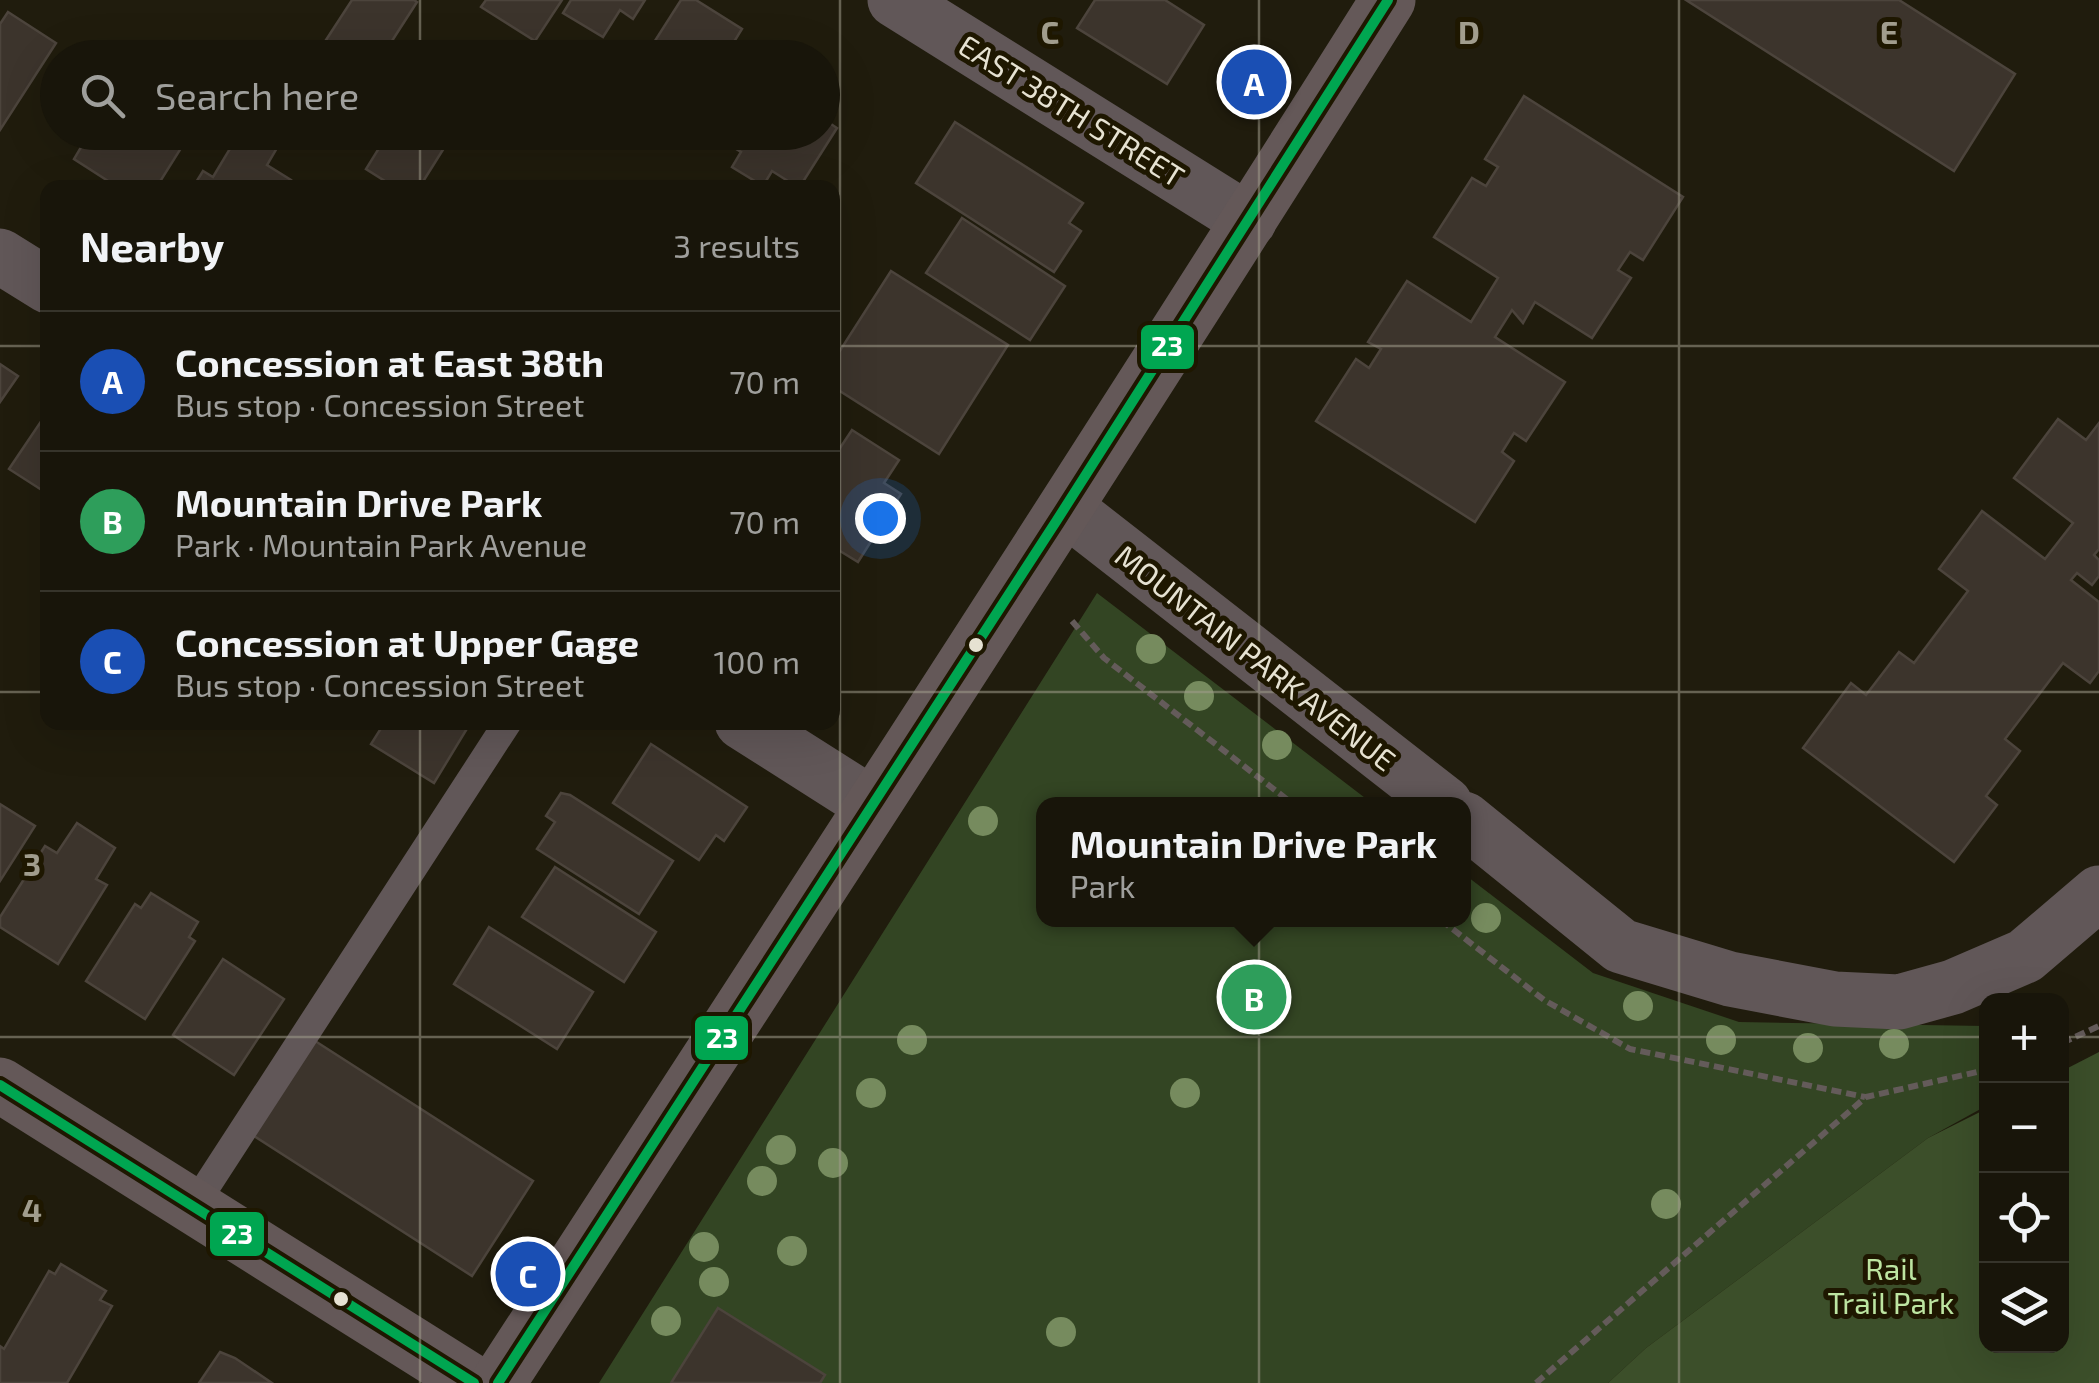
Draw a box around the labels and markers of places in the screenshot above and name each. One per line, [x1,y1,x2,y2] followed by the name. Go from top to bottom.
[1222,44,1286,120] pin: A
[966,635,986,655] unlabelled marker
[1222,960,1286,1034] pin: B
[496,1236,560,1312] pin: C
[331,1289,351,1309] unlabelled marker

